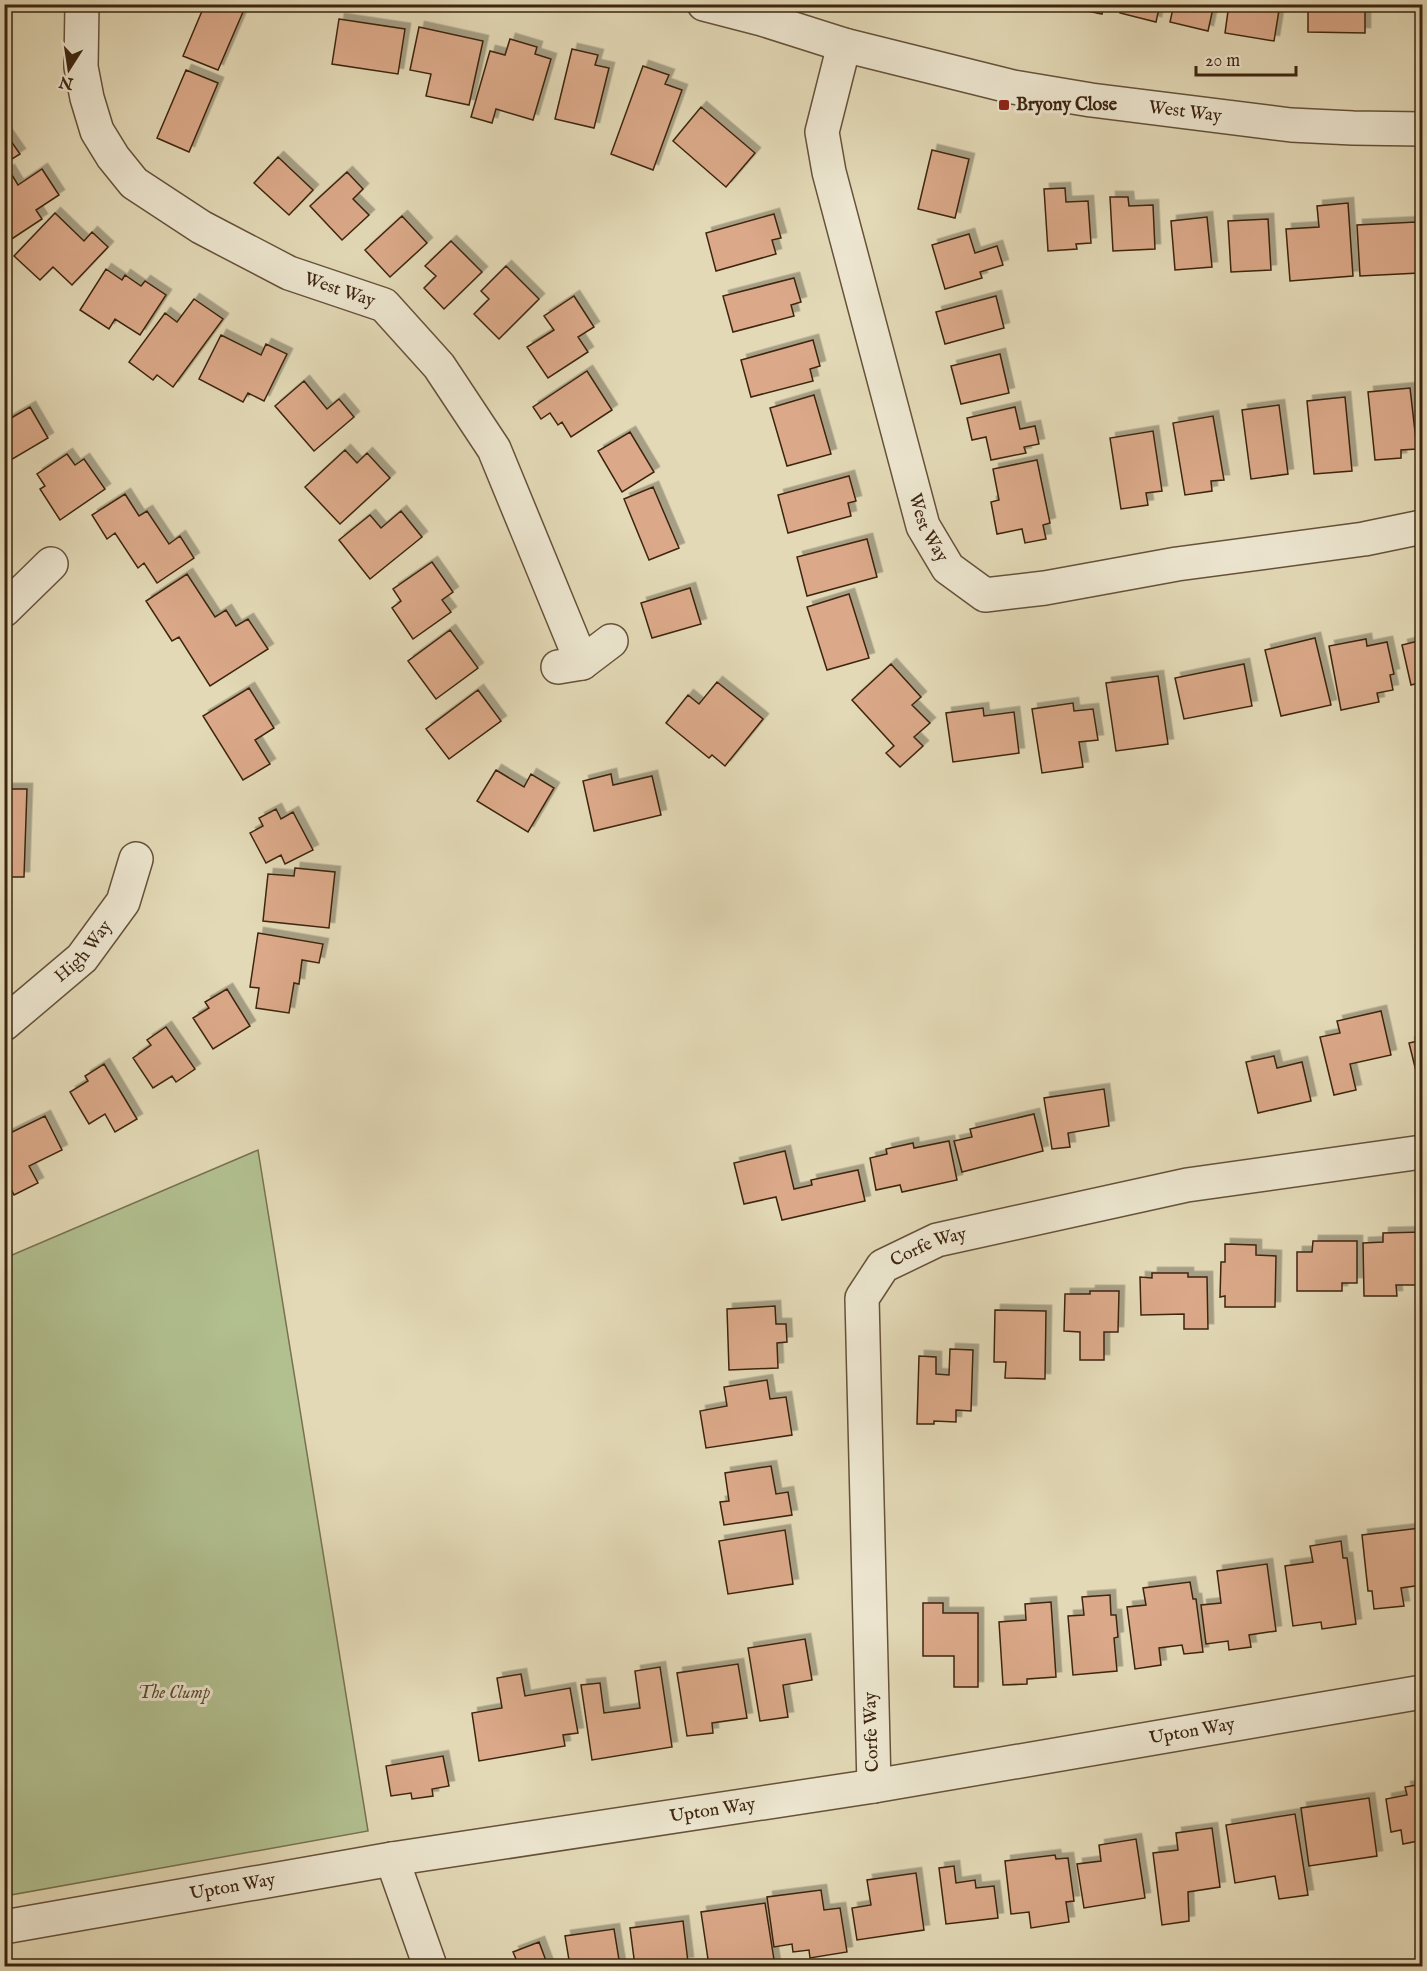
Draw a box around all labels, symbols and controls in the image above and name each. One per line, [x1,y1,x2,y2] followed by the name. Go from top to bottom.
[39,39,99,99] north arrow
[1196,39,1296,77] scale bar
[1205,50,1240,73] text: 20 m
[57,70,76,93] text: N
[1016,94,1118,117] place label: Bryony Close
[1147,96,1223,128] street label: West Way
[997,98,1011,112] marker: Bryony Close
[301,267,378,313] street label: West Way
[903,491,953,566] street label: West Way
[50,916,117,988] street label: High Way
[886,1222,969,1272] street label: Corfe Way
[138,1682,210,1705] park label: The Clump
[859,1691,885,1773] street label: Corfe Way
[1147,1713,1237,1750] street label: Upton Way
[668,1793,757,1828] street label: Upton Way
[188,1868,277,1906] street label: Upton Way

